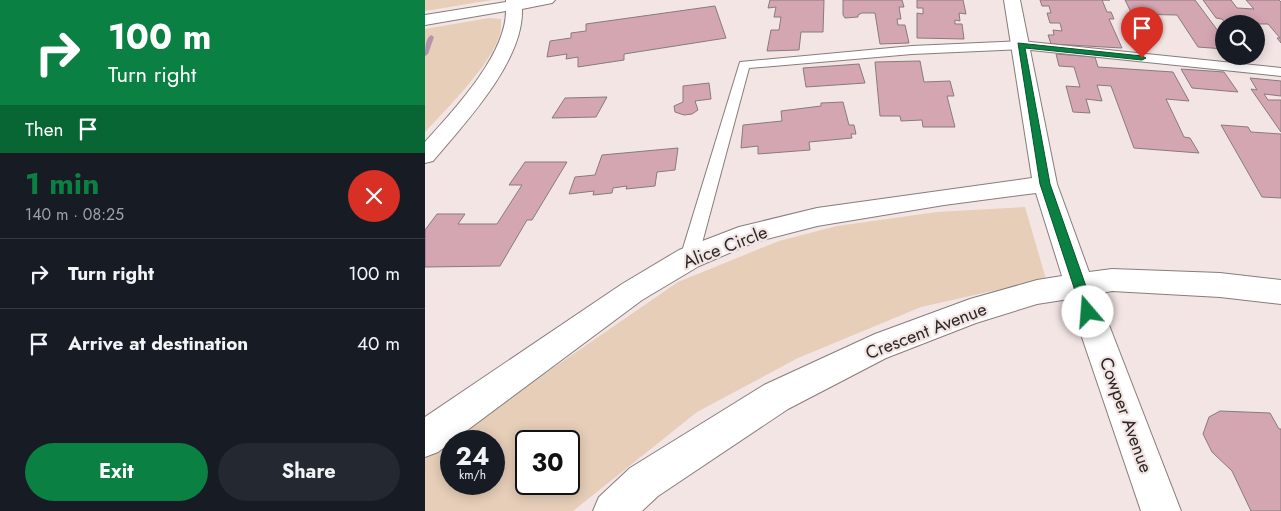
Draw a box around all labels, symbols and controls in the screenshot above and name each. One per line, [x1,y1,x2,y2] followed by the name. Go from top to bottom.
[1121,7,1163,58] pin
[108,12,211,62] text: 100 m
[1128,14,1156,42] icon: arrive
[1215,15,1265,65] map controls
[1215,15,1265,65] button: search
[25,20,90,85] icon: right
[108,58,196,90] text: Turn right
[74,115,102,143] icon: arrive
[25,116,64,143] text: Then
[25,162,99,205] text: 1 min
[348,170,400,222] button: close
[25,203,124,226] text: 140 m · 08:25
[679,219,771,275] street label: Alice Circle
[25,260,53,288] icon: right
[68,260,154,287] text: Turn right
[348,260,400,287] text: 100 m
[1061,285,1113,337] position arrow
[862,296,990,366] street label: Crescent Avenue
[25,330,53,358] icon: arrive
[68,330,248,357] text: Arrive at destination
[357,330,400,357] text: 40 m
[1093,354,1159,476] street label: Cowper Avenue
[515,430,580,495] speed limit sign: 30
[456,438,489,474] text: 24
[25,443,208,501] button: Exit
[218,443,400,501] button: Share
[459,466,486,484] text: km/h

